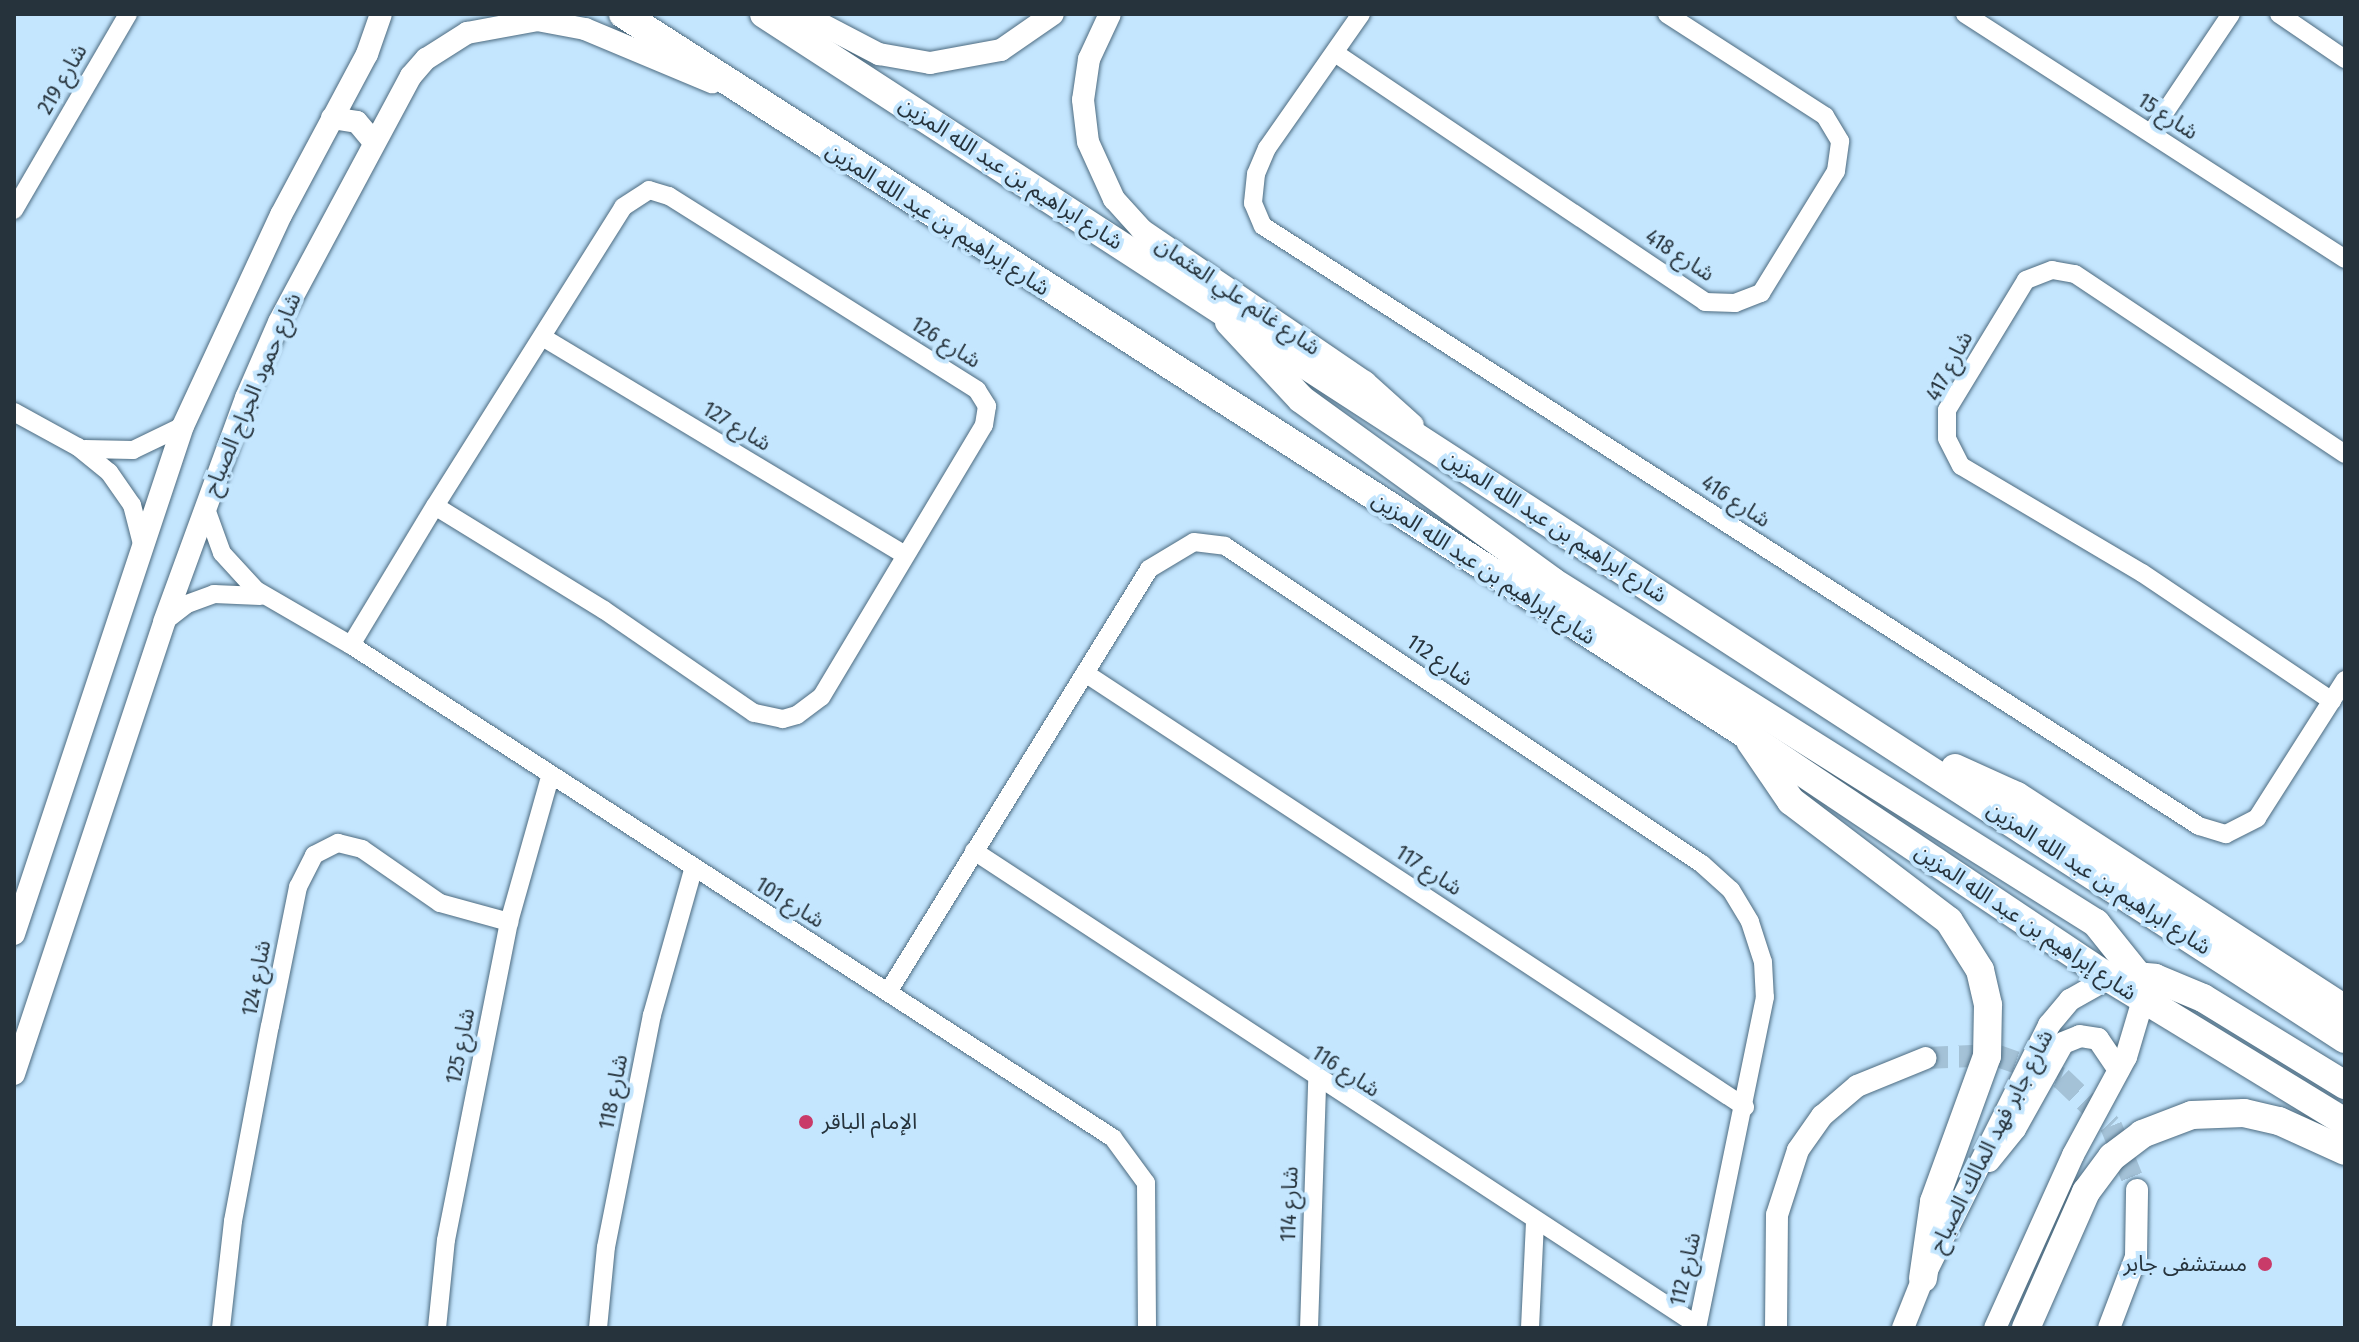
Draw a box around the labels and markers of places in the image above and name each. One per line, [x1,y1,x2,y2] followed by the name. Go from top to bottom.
[822,1109,917,1135] place label: الإمام الباقر
[797,1113,815,1131] marker: الإمام الباقر
[2124,1251,2247,1277] place label: مستشفى جابر
[2254,1253,2276,1275] marker: مستشفى جابر

